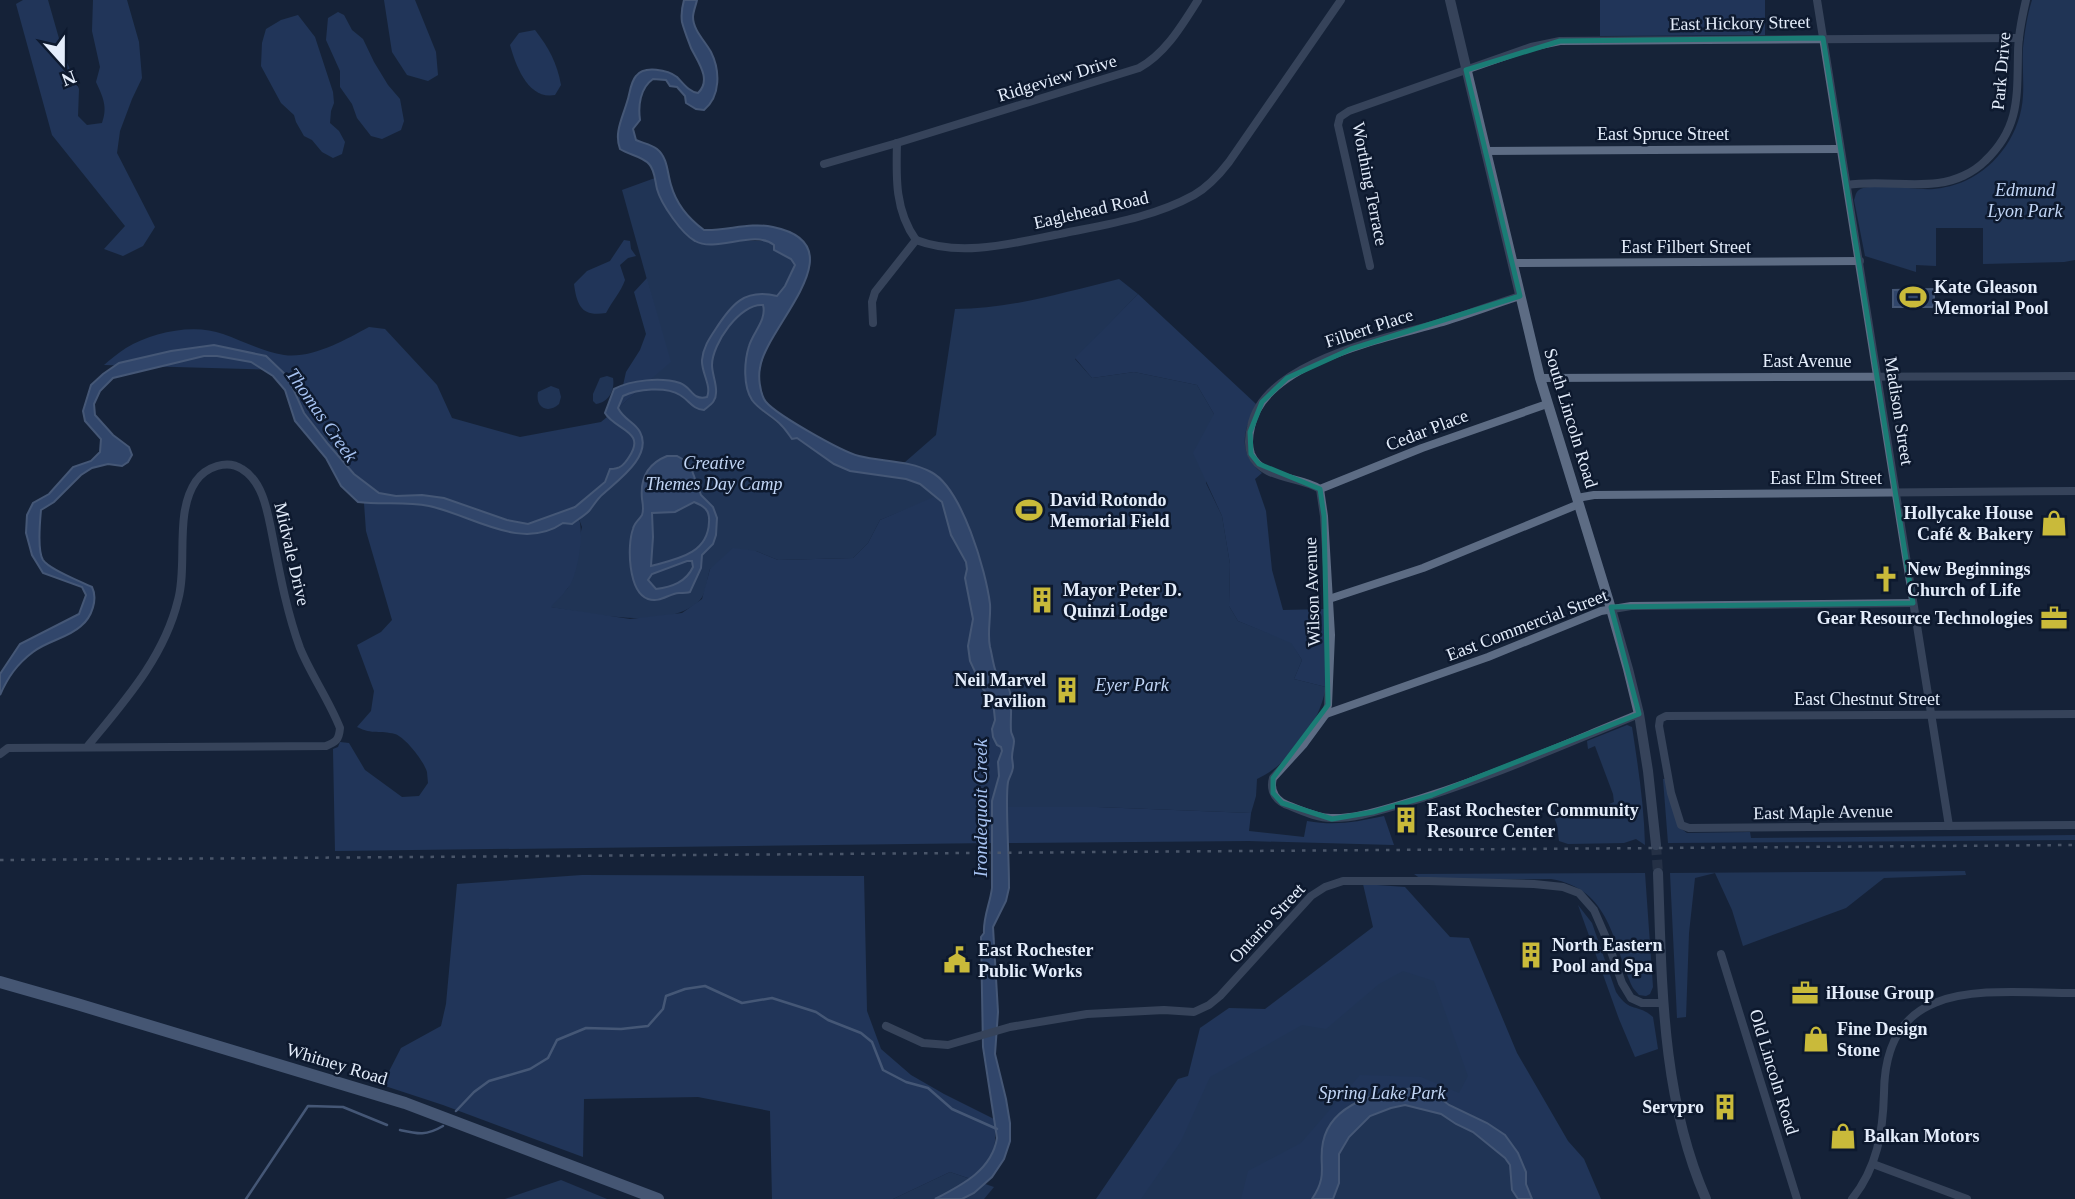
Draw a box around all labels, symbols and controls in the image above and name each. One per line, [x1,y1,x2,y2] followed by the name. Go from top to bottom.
[1669,12,1811,34] street label: East Hickory Street
[28,28,98,98] north arrow
[1988,31,2014,111] street label: Park Drive
[995,50,1119,106] street label: Ridgeview Drive
[58,66,79,91] text: N
[1348,121,1392,247] street label: Worthing Terrace
[1597,124,1729,144] street label: East Spruce Street
[1987,180,2063,221] park label: Edmund Lyon Park
[1032,187,1150,233] street label: Eaglehead Road
[1621,237,1751,257] street label: East Filbert Street
[1934,277,2048,318] place label: Kate Gleason Memorial Pool
[1898,282,1928,312] sports icon: Kate Gleason Memorial Pool
[1322,304,1416,352] street label: Filbert Place
[1540,346,1602,490] street label: South Lincoln Road
[1762,351,1852,371] street label: East Avenue
[1881,355,1917,467] street label: Madison Street
[282,364,362,466] water label: Thomas Creek
[1383,405,1471,455] street label: Cedar Place
[646,453,783,494] park label: Creative Themes Day Camp
[1770,468,1882,488] street label: East Elm Street
[1050,490,1169,531] place label: David Rotondo Memorial Field
[1014,495,1044,525] sports icon: David Rotondo Memorial Field
[270,500,314,608] street label: Midvale Drive
[1904,503,2033,544] place label: Hollycake House Café & Bakery
[2039,508,2069,538] shop icon: Hollycake House Café & Bakery
[1300,537,1324,647] street label: Wilson Avenue
[1907,559,2031,600] place label: New Beginnings Church of Life
[1871,564,1901,594] church icon: New Beginnings Church of Life
[1063,580,1182,621] place label: Mayor Peter D. Quinzi Lodge
[1027,585,1057,615] building icon: Mayor Peter D. Quinzi Lodge
[1444,585,1610,665] street label: East Commercial Street
[2039,603,2069,633] office icon: Gear Resource Technologies
[1817,608,2033,628] place label: Gear Resource Technologies
[955,670,1046,711] place label: Neil Marvel Pavilion
[1052,675,1082,705] building icon: Neil Marvel Pavilion
[1094,675,1170,695] park label: Eyer Park
[1794,689,1940,709] street label: East Chestnut Street
[970,738,991,878] water label: Irondequoit Creek
[1427,800,1639,841] place label: East Rochester Community Resource Center
[1753,801,1893,823] street label: East Maple Avenue
[1391,805,1421,835] building icon: East Rochester Community Resource Center
[1225,879,1309,967] street label: Ontario Street
[1552,935,1663,976] place label: North Eastern Pool and Spa
[978,940,1093,981] place label: East Rochester Public Works
[1516,940,1546,970] building icon: North Eastern Pool and Spa
[942,945,972,975] public building icon: East Rochester Public Works
[1790,978,1820,1008] office icon: iHouse Group
[1826,983,1934,1003] place label: iHouse Group
[1745,1007,1803,1137] street label: Old Lincoln Road
[1837,1019,1928,1060] place label: Fine Design Stone
[1801,1024,1831,1054] shop icon: Fine Design Stone
[284,1039,390,1089] street label: Whitney Road
[1319,1083,1447,1103] park label: Spring Lake Park
[1710,1092,1740,1122] building icon: Servpro
[1642,1097,1704,1117] place label: Servpro
[1828,1121,1858,1151] shop icon: Balkan Motors
[1864,1126,1980,1146] place label: Balkan Motors

